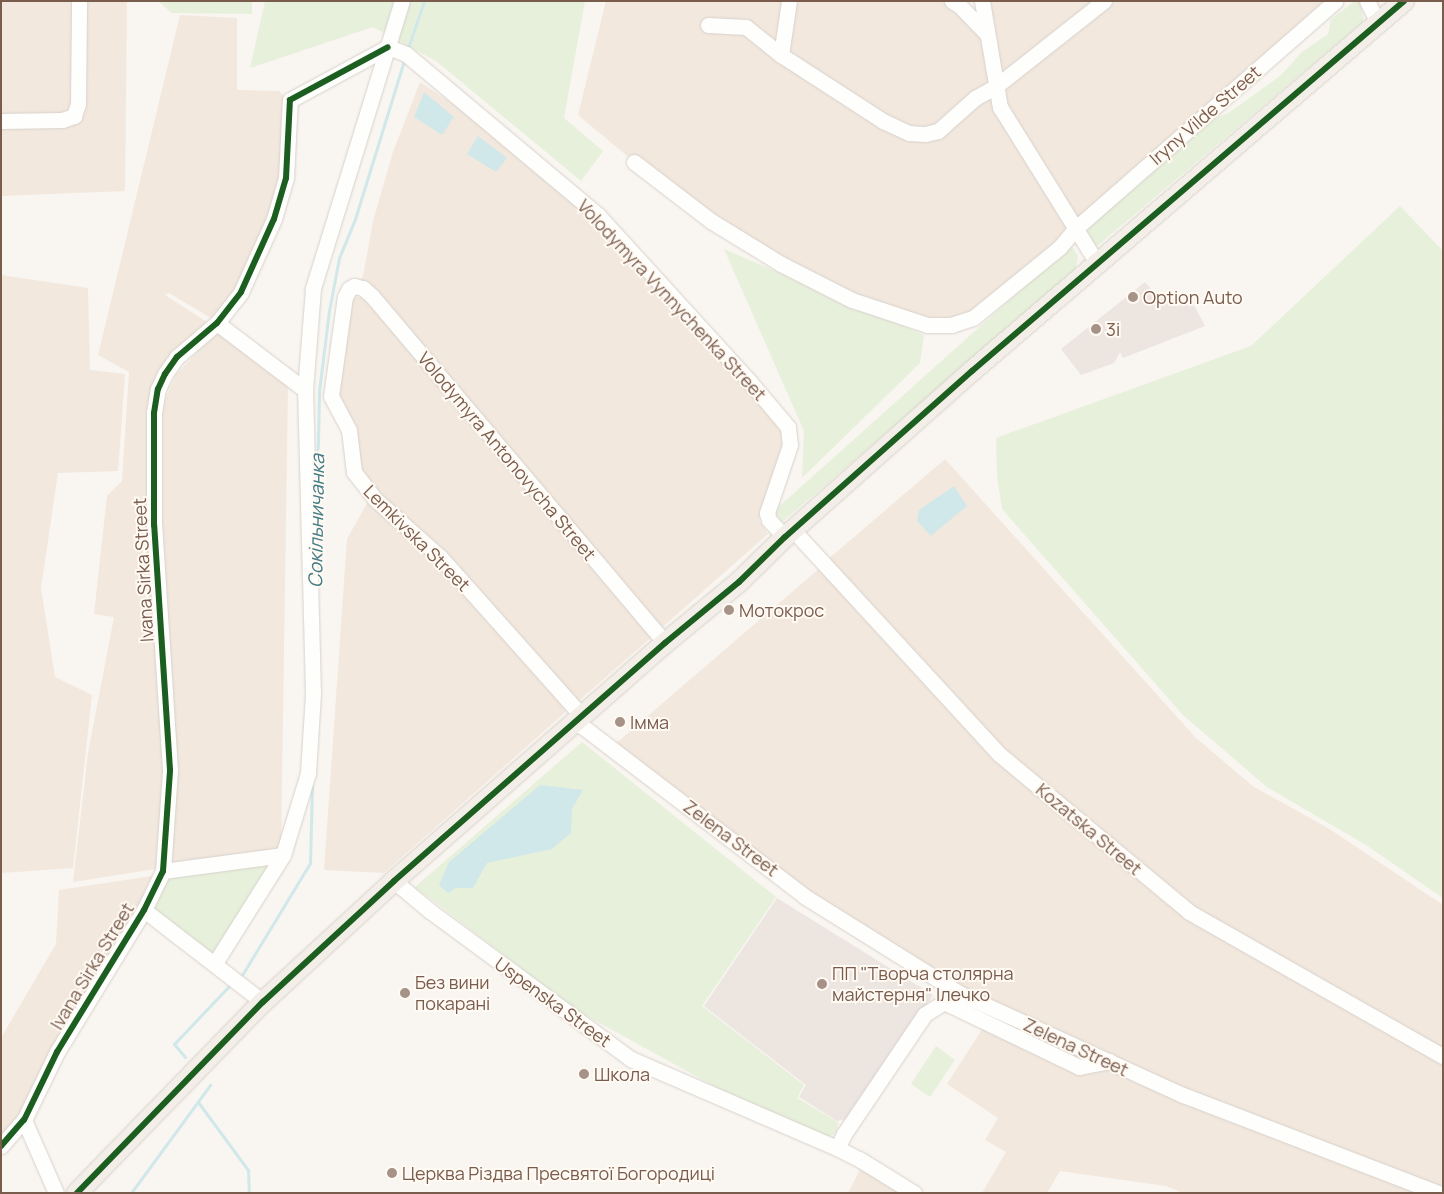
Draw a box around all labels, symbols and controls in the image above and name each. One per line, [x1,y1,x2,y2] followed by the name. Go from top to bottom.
[1145,61,1265,169] street label: Iryny Vilde Street
[573,195,771,405] street label: Volodymyra Vynnychenka Street
[1143,286,1243,308] place label: Option Auto
[1127,291,1139,303] marker: Option Auto
[1106,318,1120,340] place label: 3і
[1090,323,1102,335] marker: 3і
[413,347,601,565] street label: Volodymyra Antonovycha Street
[304,454,330,588] water label: Сокільничанка
[359,480,475,596] street label: Lemkivska Street
[128,497,158,643] street label: Ivana Sirka Street
[739,599,824,621] place label: Мотокрос
[723,604,735,616] marker: Мотокрос
[630,711,669,733] place label: Імма
[614,716,626,728] marker: Імма
[1032,779,1146,879] street label: Kozatska Street
[679,795,783,881] street label: Zelena Street
[46,899,138,1033] street label: Ivana Sirka Street
[491,953,615,1051] street label: Uspenska Street
[832,963,1014,1006] place label: ПП "Творча столярна майстерня" Ілечко
[415,972,490,1014] place label: Без вини покарані
[816,978,828,990] marker: ПП "Творча столярна майстерня" Ілечко
[399,987,411,999] marker: Без вини покарані
[1020,1013,1132,1081] street label: Zelena Street
[594,1063,650,1085] place label: Школа
[578,1068,590,1080] marker: Школа
[402,1162,715,1184] place label: Церква Різдва Пресвятої Богородиці
[386,1167,398,1179] marker: Церква Різдва Пресвятої Богородиці

